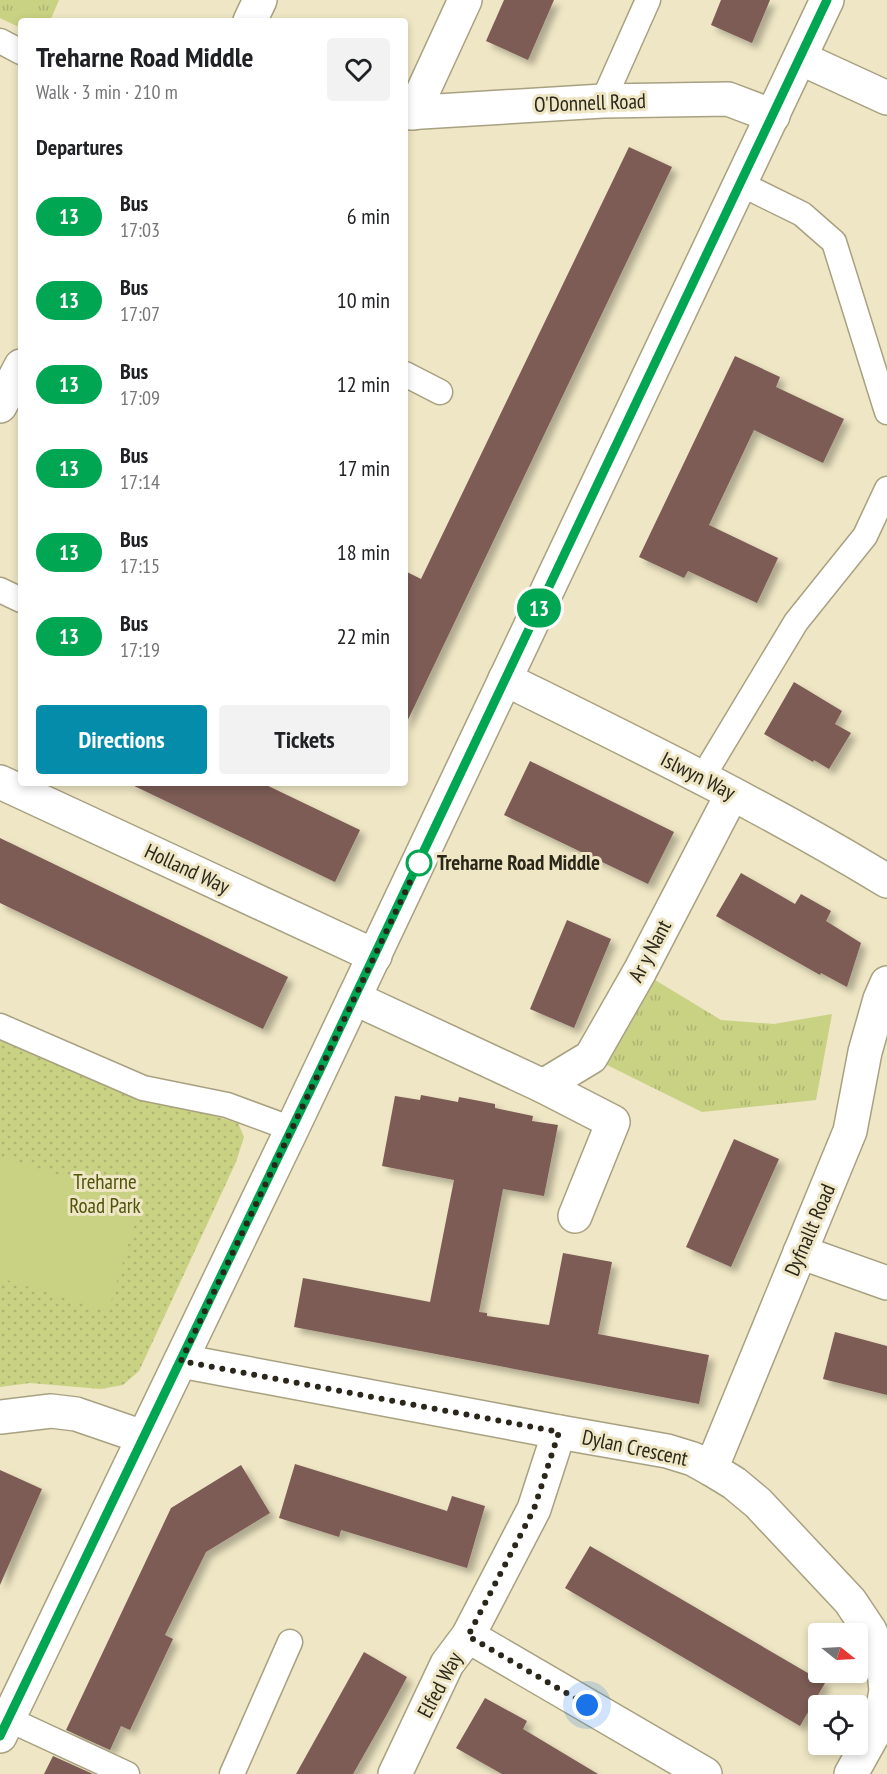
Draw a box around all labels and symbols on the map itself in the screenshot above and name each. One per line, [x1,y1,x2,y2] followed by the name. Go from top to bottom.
[534,87,646,118] street label: O'Donnell Road
[512,588,566,628] line badge: 13
[656,745,740,806] street label: Islwyn Way
[140,837,234,900] street label: Holland Way
[437,849,600,876] place label: Treharne Road Middle
[406,850,432,876] marker: Treharne Road Middle
[622,915,677,986] street label: Ar y Nant
[69,1168,141,1219] park label: Treharne Road Park
[778,1180,841,1280] street label: Dyfnallt Road
[580,1423,691,1472] street label: Dylan Crescent
[808,1623,868,1683] north arrow
[411,1647,468,1722] street label: Elfed Way
[572,1690,602,1720] your location

